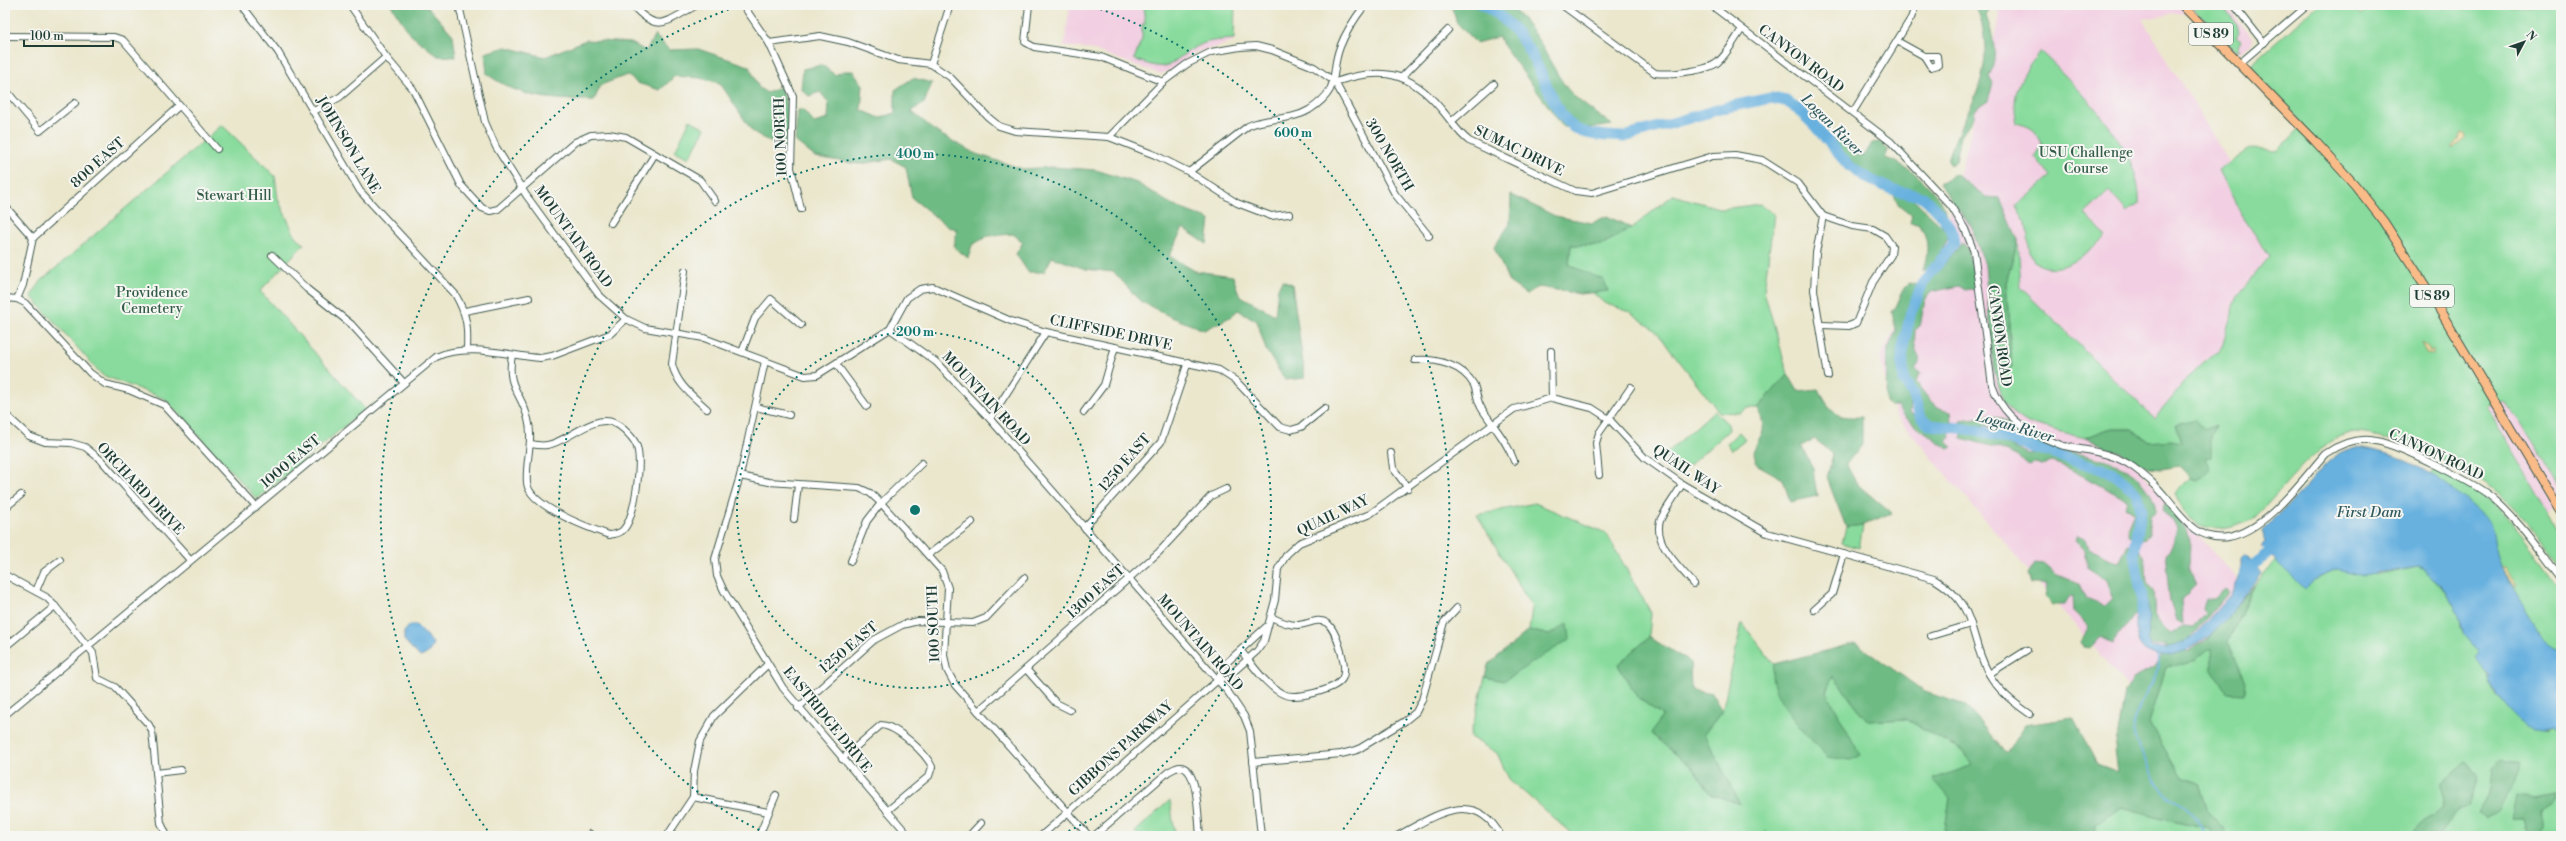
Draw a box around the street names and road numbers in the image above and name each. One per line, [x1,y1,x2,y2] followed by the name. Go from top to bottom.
[1755,21,1848,97] street label: CANYON ROAD
[2189,23,2233,45] road number: US 89
[311,92,384,197] street label: JOHNSON LANE
[771,96,791,177] street label: 100 NORTH
[1361,115,1417,195] street label: 300 NORTH
[1471,122,1567,180] street label: SUMAC DRIVE
[67,134,129,192] street label: 800 EAST
[530,182,616,292] street label: MOUNTAIN ROAD
[1983,284,2015,388] street label: CANYON ROAD
[2410,285,2454,307] road number: US 89
[1048,311,1174,355] street label: CLIFFSIDE DRIVE
[938,348,1034,450] street label: MOUNTAIN ROAD
[2386,425,2486,485] street label: CANYON ROAD
[1095,430,1155,496] street label: 1250 EAST
[257,431,325,492] street label: 1000 EAST
[92,439,188,539] street label: ORCHARD DRIVE
[1649,441,1724,500] street label: QUAIL WAY
[1294,491,1373,540] street label: QUAIL WAY
[1063,561,1129,623] street label: 1300 EAST
[924,584,944,663] street label: 100 SOUTH
[1153,591,1247,695] street label: MOUNTAIN ROAD
[816,618,882,678] street label: 1250 EAST
[779,663,875,777] street label: EASTRIDGE DRIVE
[1065,697,1177,801] street label: GIBBONS PARKWAY

